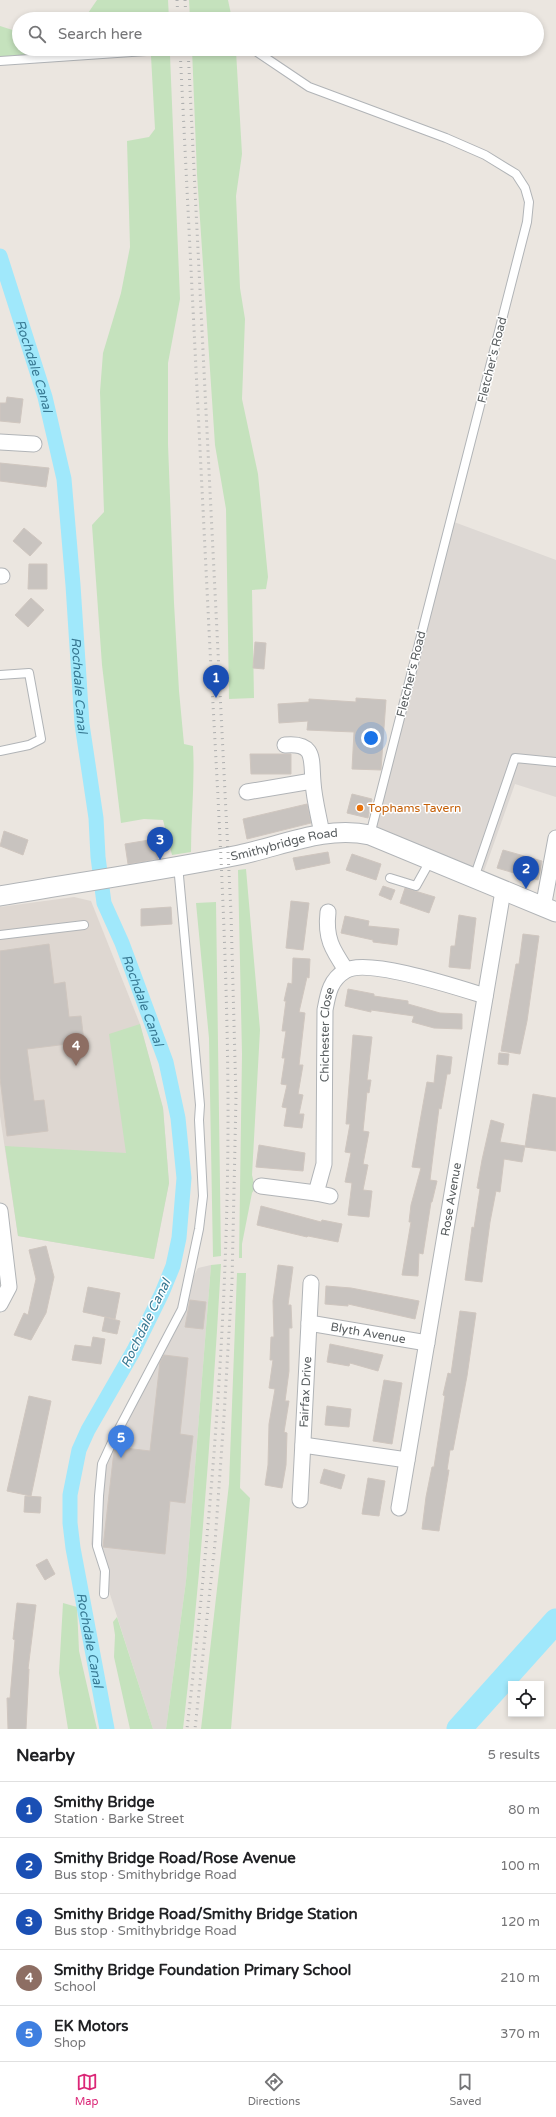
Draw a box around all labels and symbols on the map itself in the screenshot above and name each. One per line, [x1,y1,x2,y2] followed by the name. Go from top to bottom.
[475,315,509,405] street label: Fletcher's Road
[12,318,56,416] water label: Rochdale Canal
[394,629,428,719] street label: Fletcher's Road
[67,637,91,736] water label: Rochdale Canal
[203,665,229,698] pin: 1
[361,728,381,748] your location
[368,801,461,815] place label: Tophams Tavern
[355,803,365,813] marker: Tophams Tavern
[229,826,338,864] street label: Smithybridge Road
[147,827,173,860] pin: 3
[513,856,539,889] pin: 2
[118,952,167,1050] water label: Rochdale Canal
[318,985,337,1082] street label: Chichester Close
[63,1033,89,1066] pin: 4
[438,1161,464,1237] street label: Rose Avenue
[118,1275,175,1370] water label: Rochdale Canal
[330,1320,407,1346] street label: Blyth Avenue
[297,1356,314,1428] street label: Fairfax Drive
[108,1425,134,1458] pin: 5
[73,1591,106,1691] water label: Rochdale Canal

